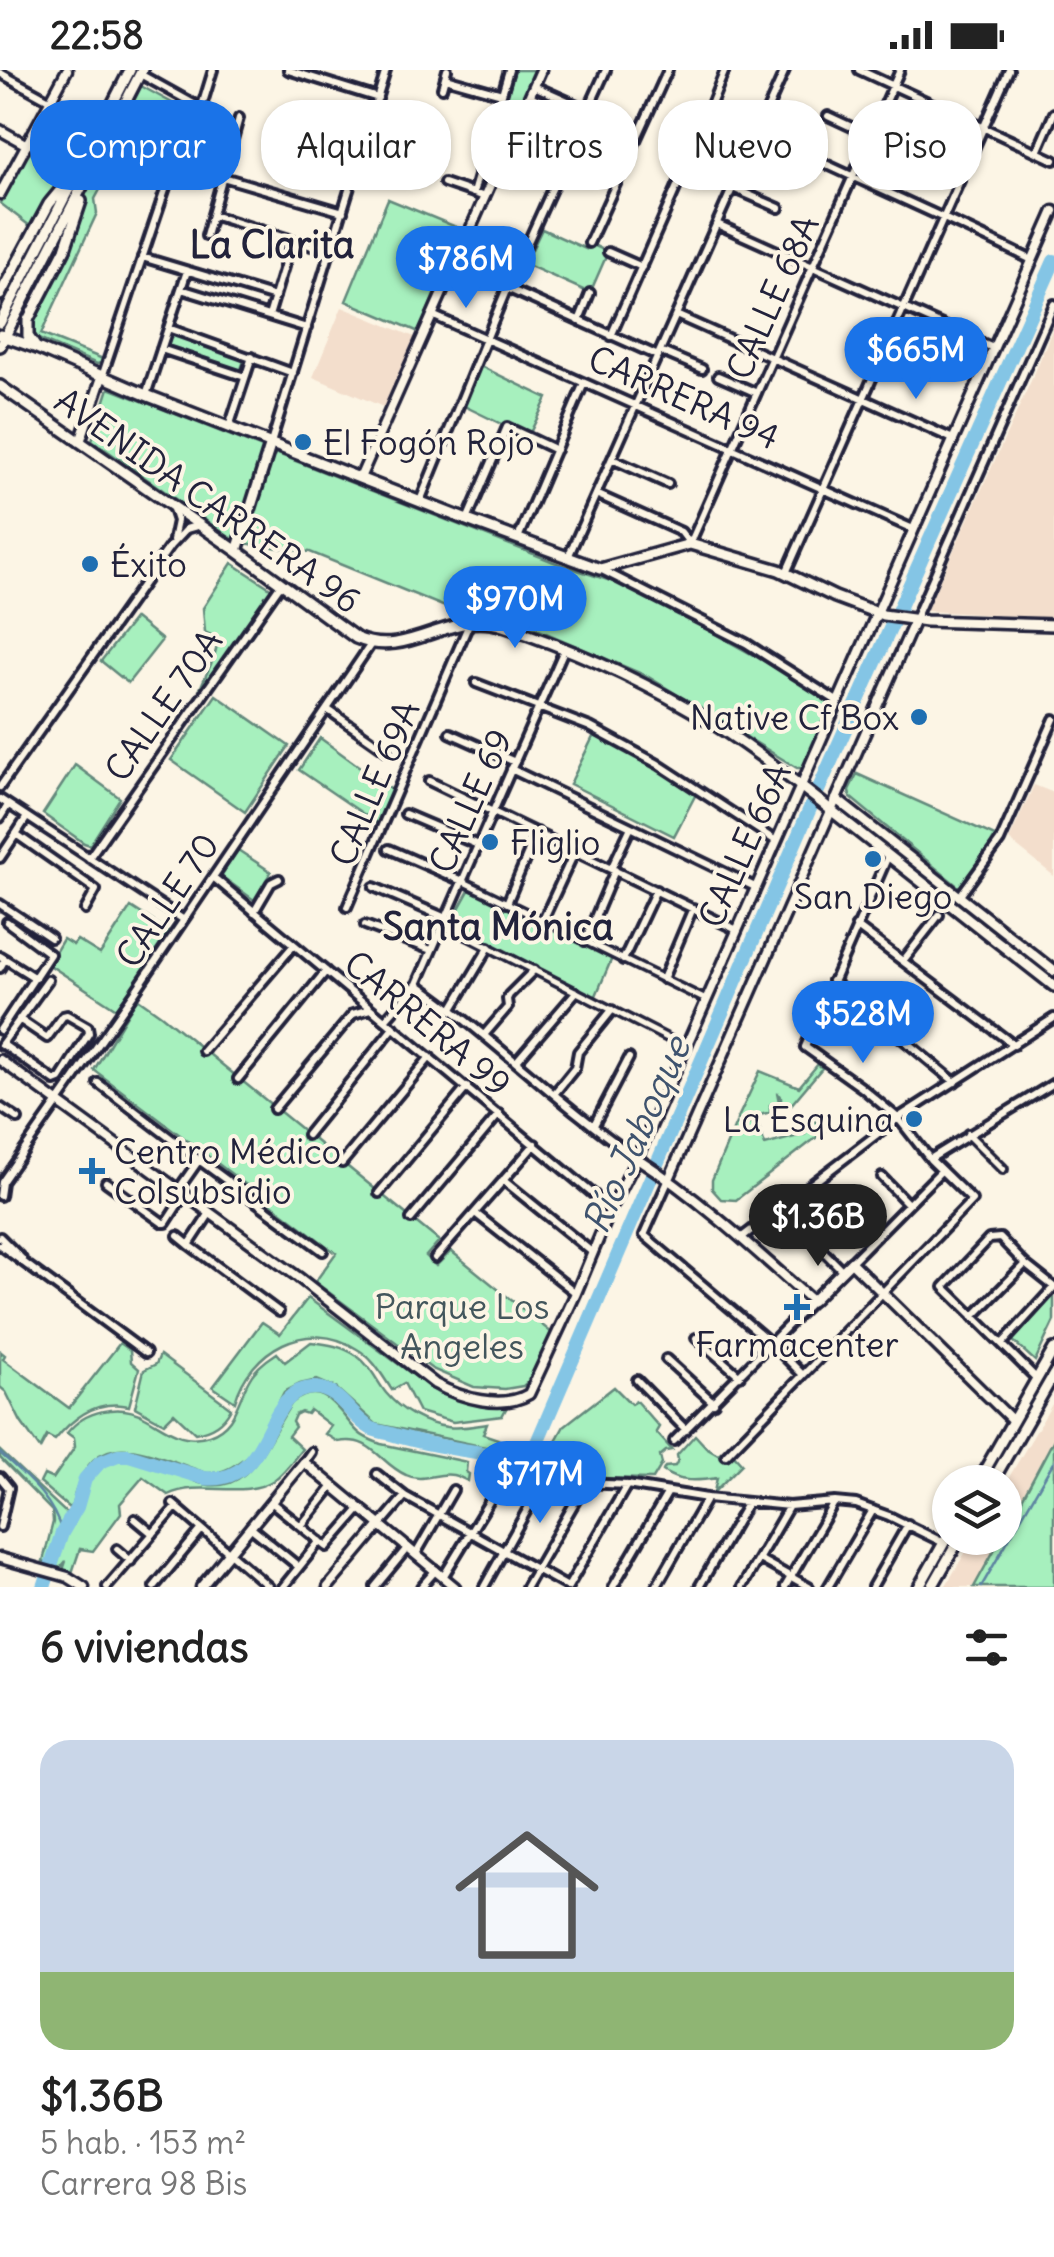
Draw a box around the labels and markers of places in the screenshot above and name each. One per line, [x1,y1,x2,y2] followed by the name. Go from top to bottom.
[396,226,536,311] pin: $786M
[846,317,986,402] pin: $665M
[323,420,535,464] place label: El Fogón Rojo
[292,431,314,453] marker: El Fogón Rojo
[110,542,187,586] place label: Éxito
[79,553,101,575] marker: Éxito
[445,566,585,651] pin: $970M
[690,695,899,739] place label: Native Cf Box
[908,706,930,728] marker: Native Cf Box
[510,820,600,864] place label: Fliglio
[479,831,501,853] marker: Fliglio
[862,848,884,870] marker: San Diego
[794,874,952,918] place label: San Diego
[793,981,933,1066] pin: $528M
[722,1097,894,1141] place label: La Esquina
[903,1108,925,1130] marker: La Esquina
[114,1129,341,1213] place label: Centro Médico Colsubsidio
[79,1158,105,1184] marker: Centro Médico Colsubsidio
[737,1184,899,1269] pin: $1.36B
[786,1296,808,1318] marker: Farmacenter
[695,1322,899,1366] place label: Farmacenter
[470,1441,610,1526] pin: $717M

